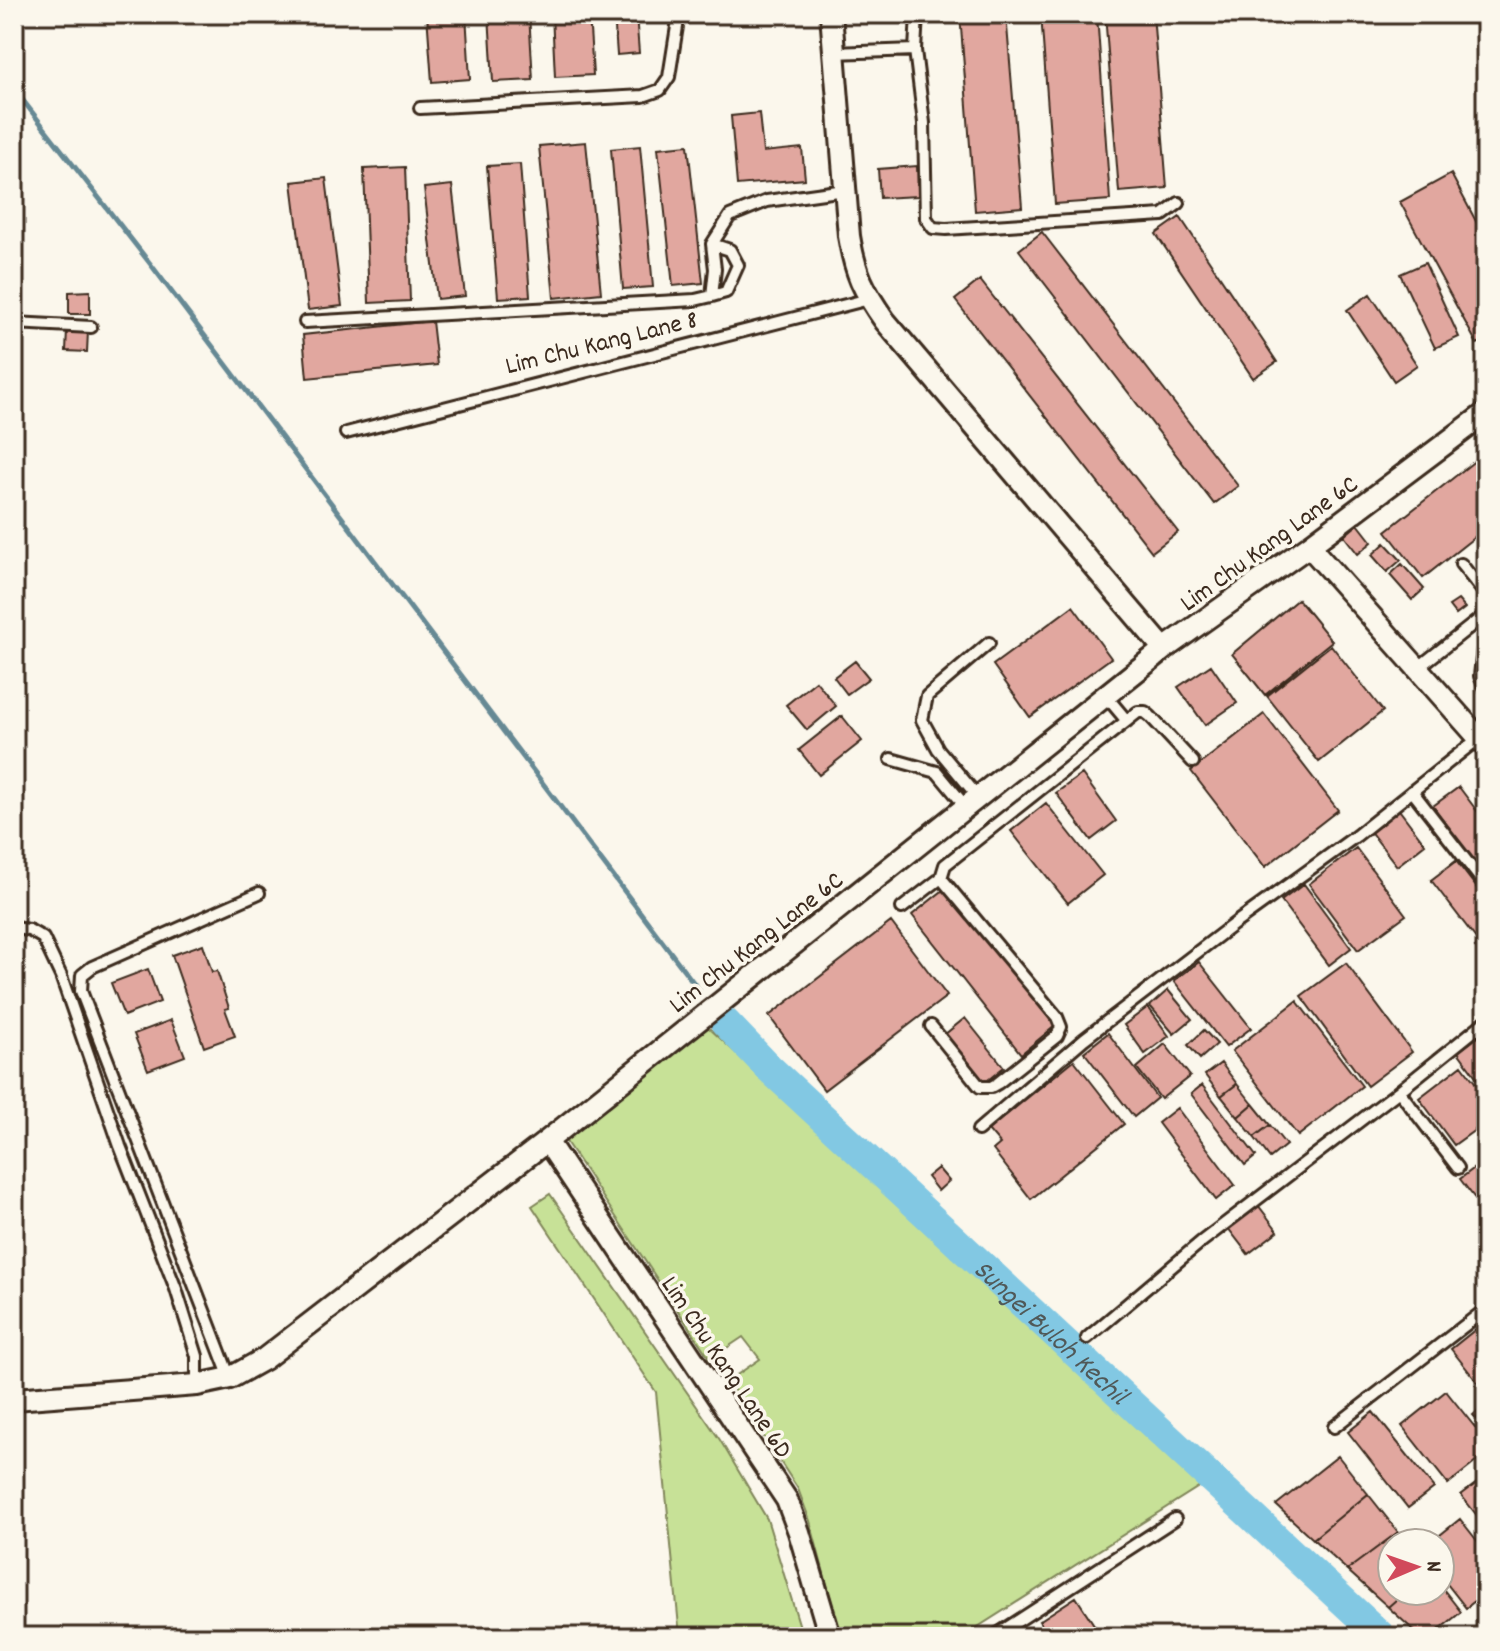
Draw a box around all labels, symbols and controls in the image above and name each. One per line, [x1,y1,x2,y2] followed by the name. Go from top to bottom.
[502,303,702,386] street label: Lim Chu Kang Lane 8
[1173,467,1367,622] street label: Lim Chu Kang Lane 6C
[662,864,852,1024] street label: Lim Chu Kang Lane 6C
[962,1252,1137,1418] water label: Sungei Buloh Kechil
[650,1269,800,1467] street label: Lim Chu Kang Lane 6D
[1376,1527,1456,1607] north arrow
[1417,1560,1448,1573] text: N

